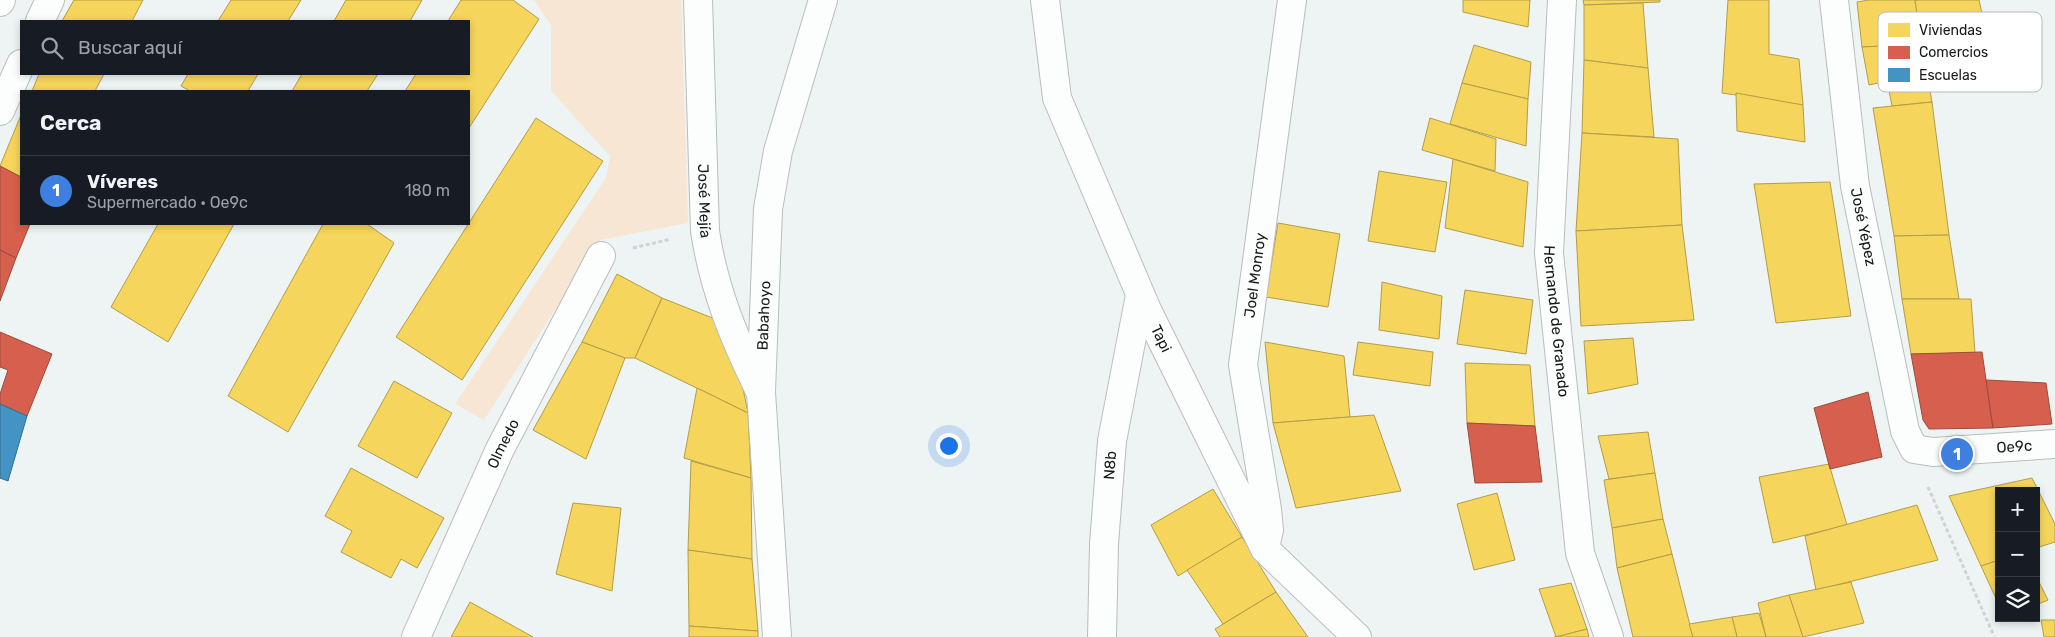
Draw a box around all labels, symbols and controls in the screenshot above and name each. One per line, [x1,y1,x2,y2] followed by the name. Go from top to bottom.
[1878,12,2042,92] legend
[20,20,470,75] search box
[1919,22,1982,39] text: Viviendas
[38,34,66,62] icon: search
[78,36,182,59] text: Buscar aquí
[1919,44,1988,61] text: Comercios
[1919,67,1977,84] text: Escuelas
[40,110,101,135] text: Cerca
[694,164,715,239] street label: José Mejía
[87,170,158,193] text: Víveres
[52,181,60,200] text: 1
[405,181,450,200] text: 180 m
[1847,186,1880,268] street label: José Yépez
[87,193,248,212] text: Supermercado · Oe9c
[1240,232,1270,319] street label: Joel Monroy
[1540,245,1573,398] street label: Hernando de Granado
[754,280,774,351] street label: Babahoyo
[1147,322,1175,355] street label: Tapi
[483,416,523,471] street label: Olmedo
[936,433,962,459] your location
[1941,435,1973,473] pin: 1
[1996,437,2033,457] street label: Oe9c
[1100,450,1120,480] street label: N8b
[1995,487,2040,622] map controls
[1995,487,2040,532] button: +
[1995,532,2040,577] button: −
[1995,577,2040,622] button: layers

